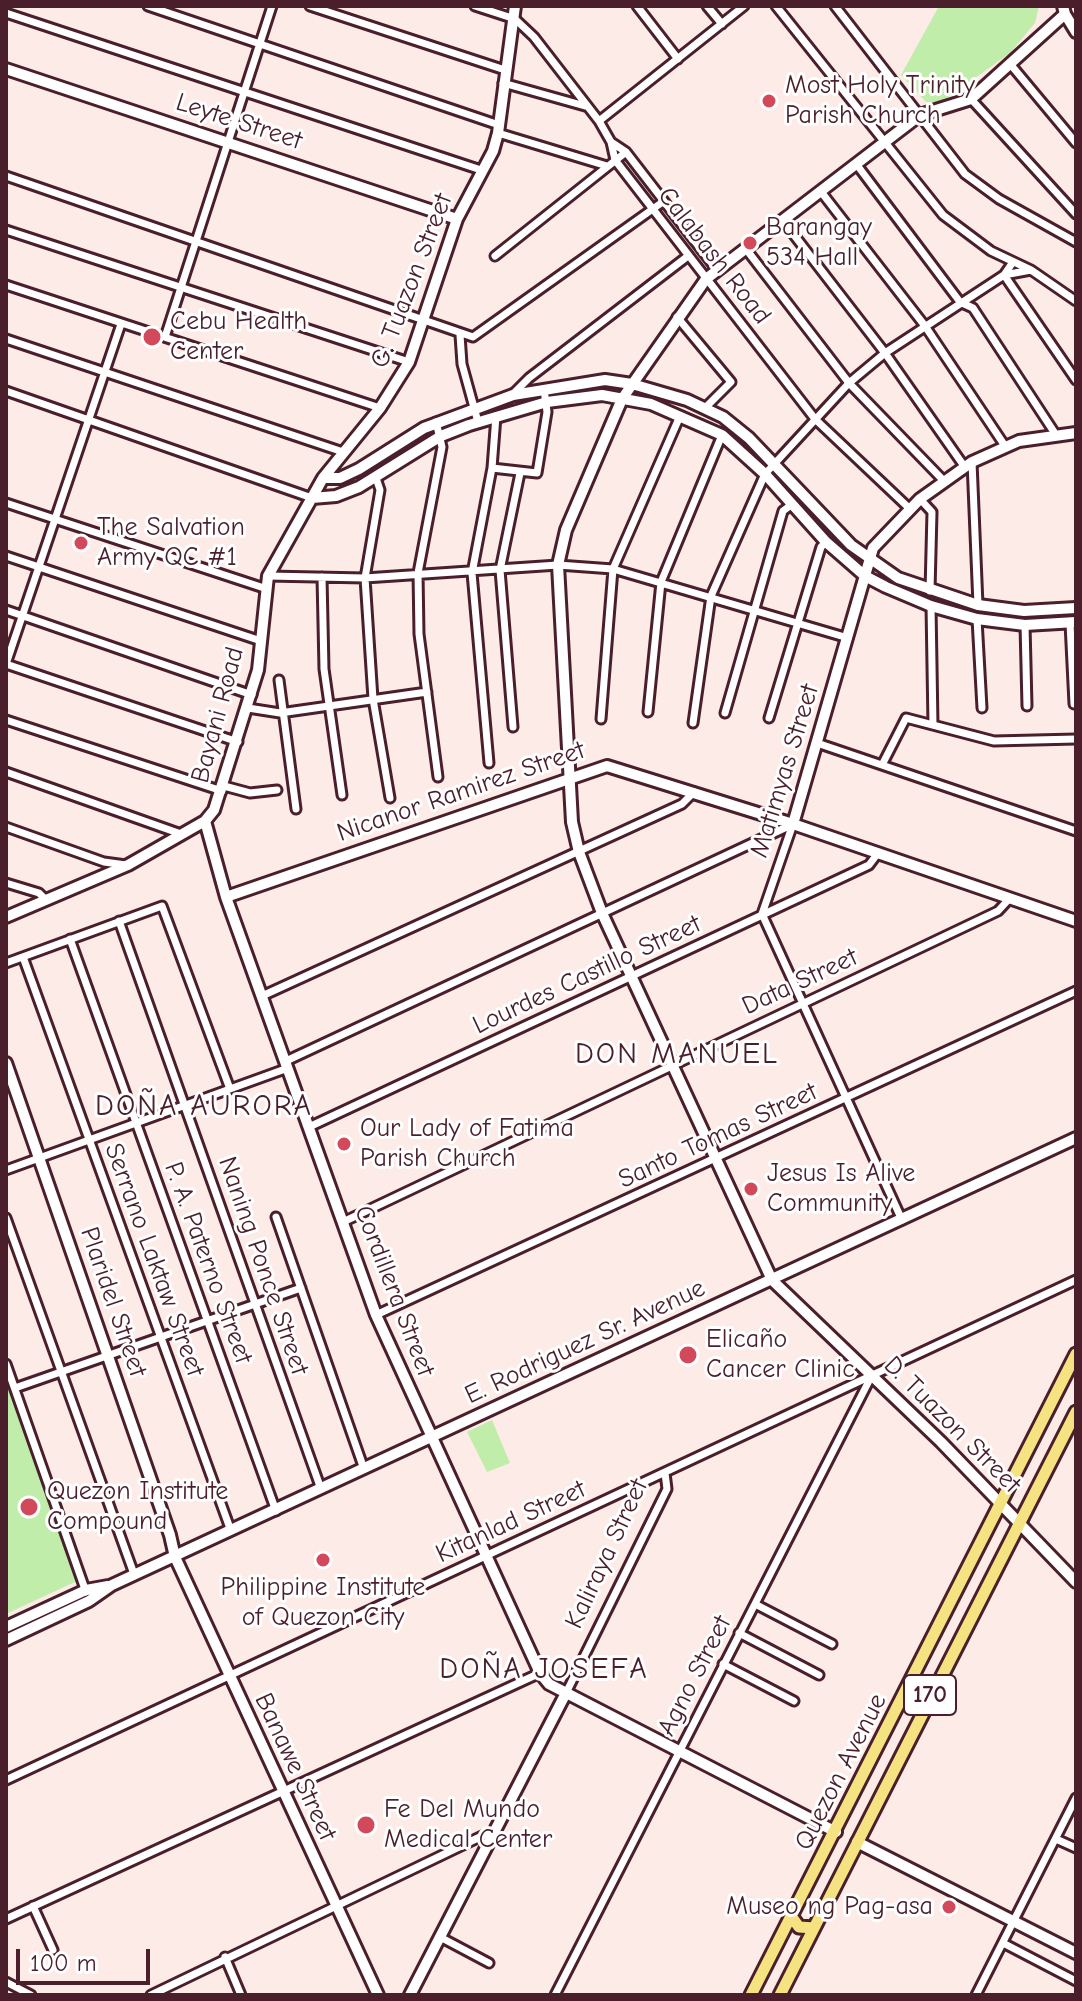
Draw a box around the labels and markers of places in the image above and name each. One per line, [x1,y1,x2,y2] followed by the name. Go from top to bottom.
[785,70,975,132] place label: Most Holy Trinity Parish Church
[760,92,778,110] marker: Most Holy Trinity Parish Church
[766,212,872,274] place label: Barangay 534 Hall
[741,234,759,252] marker: Barangay 534 Hall
[170,306,307,368] place label: Cebu Health Center
[141,326,163,348] marker: Cebu Health Center
[97,512,245,574] place label: The Salvation Army QC #1
[72,534,90,552] marker: The Salvation Army QC #1
[360,1113,574,1174] place label: Our Lady of Fatima Parish Church
[335,1135,353,1153] marker: Our Lady of Fatima Parish Church
[767,1158,915,1220] place label: Jesus Is Alive Community
[742,1180,760,1198] marker: Jesus Is Alive Community
[706,1324,855,1386] place label: Elicaño Cancer Clinic
[677,1344,699,1366] marker: Elicaño Cancer Clinic
[47,1476,228,1538] place label: Quezon Institute Compound
[18,1496,40,1518] marker: Quezon Institute Compound
[314,1551,332,1569] marker: Philippine Institute of Quezon City
[221,1572,425,1634] place label: Philippine Institute of Quezon City
[384,1794,552,1856] place label: Fe Del Mundo Medical Center
[355,1814,377,1836] marker: Fe Del Mundo Medical Center
[726,1891,933,1923] place label: Museo ng Pag-asa
[940,1898,958,1916] marker: Museo ng Pag-asa

